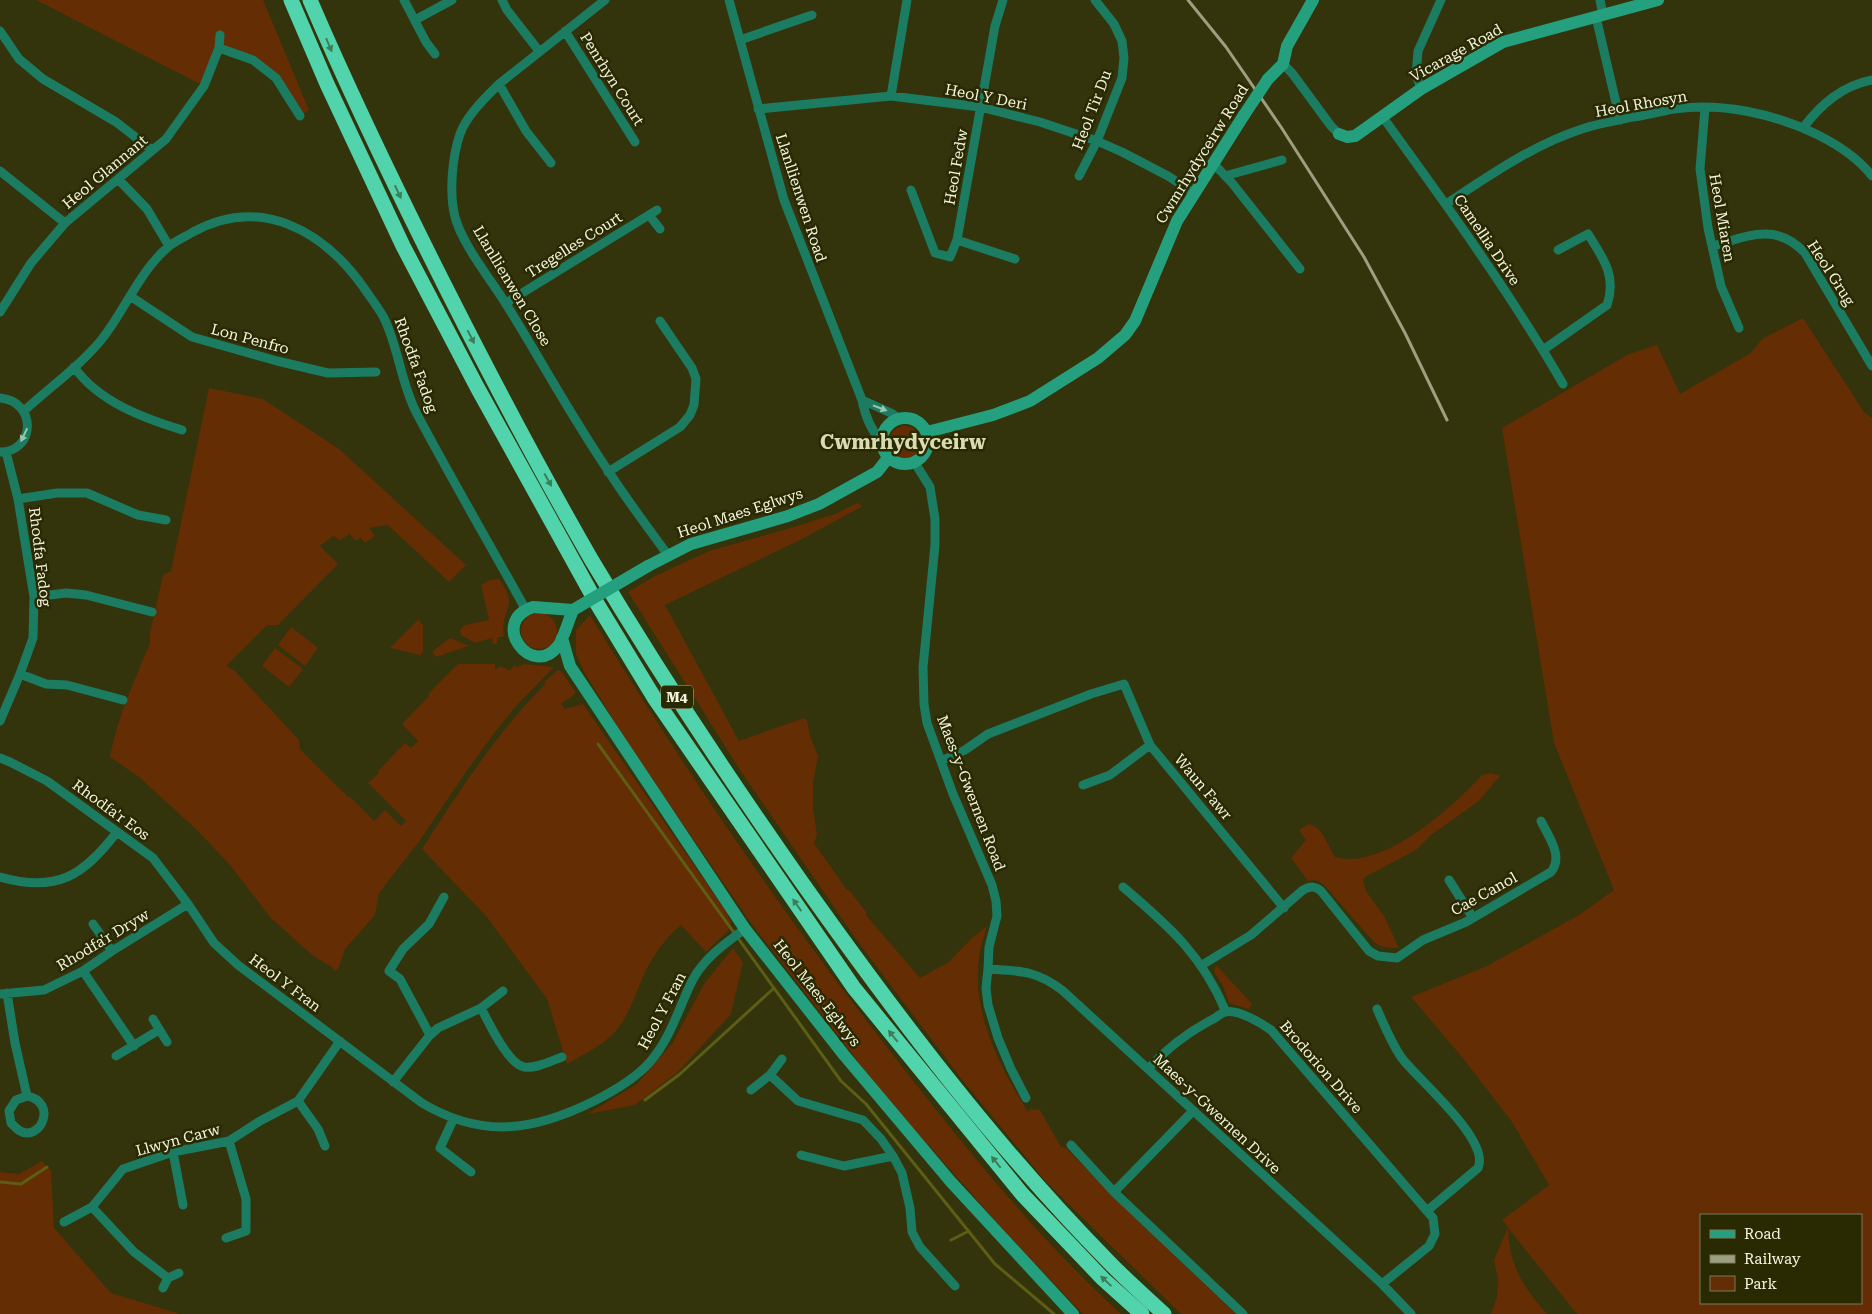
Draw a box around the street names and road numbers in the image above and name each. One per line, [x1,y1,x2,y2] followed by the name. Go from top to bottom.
[1407,20,1506,86] street label: Vicarage Road
[576,29,648,129] street label: Penrhyn Court
[1069,67,1116,152] street label: Heol Tir Du
[943,80,1029,114] street label: Heol Y Deri
[1152,81,1252,227] street label: Cwmrhydyceirw Road
[1594,87,1689,121] street label: Heol Rhosyn
[940,127,972,206] street label: Heol Fedw
[59,131,151,213] street label: Heol Glannant
[772,132,830,265] street label: Llanllienwen Road
[1705,172,1739,264] street label: Heol Miaren
[1450,191,1524,289] street label: Camellia Drive
[523,208,626,282] street label: Tregelles Court
[469,223,555,349] street label: Llanllienwen Close
[1803,237,1859,309] street label: Heol Grug
[390,315,442,416] street label: Rhodfa Fadog
[209,320,291,358] street label: Lon Penfro
[675,484,805,542] street label: Heol Maes Eglwys
[25,506,55,608] street label: Rhodfa Fadog
[661,686,693,709] road number: M4
[933,713,1009,874] street label: Maes-y-Gwernen Road
[1170,751,1236,823] street label: Waun Fawr
[69,776,153,844] street label: Rhodfa'r Eos
[1448,868,1521,920] street label: Cae Canol
[54,905,153,975] street label: Rhodfa'r Dryw
[770,936,864,1050] street label: Heol Maes Eglwys
[246,950,325,1016] street label: Heol Y Fran
[634,969,690,1053] street label: Heol Y Fran
[1276,1017,1366,1117] street label: Brodorion Drive
[1150,1050,1284,1178] street label: Maes-y-Gwernen Drive
[134,1120,223,1160] street label: Llwyn Carw

